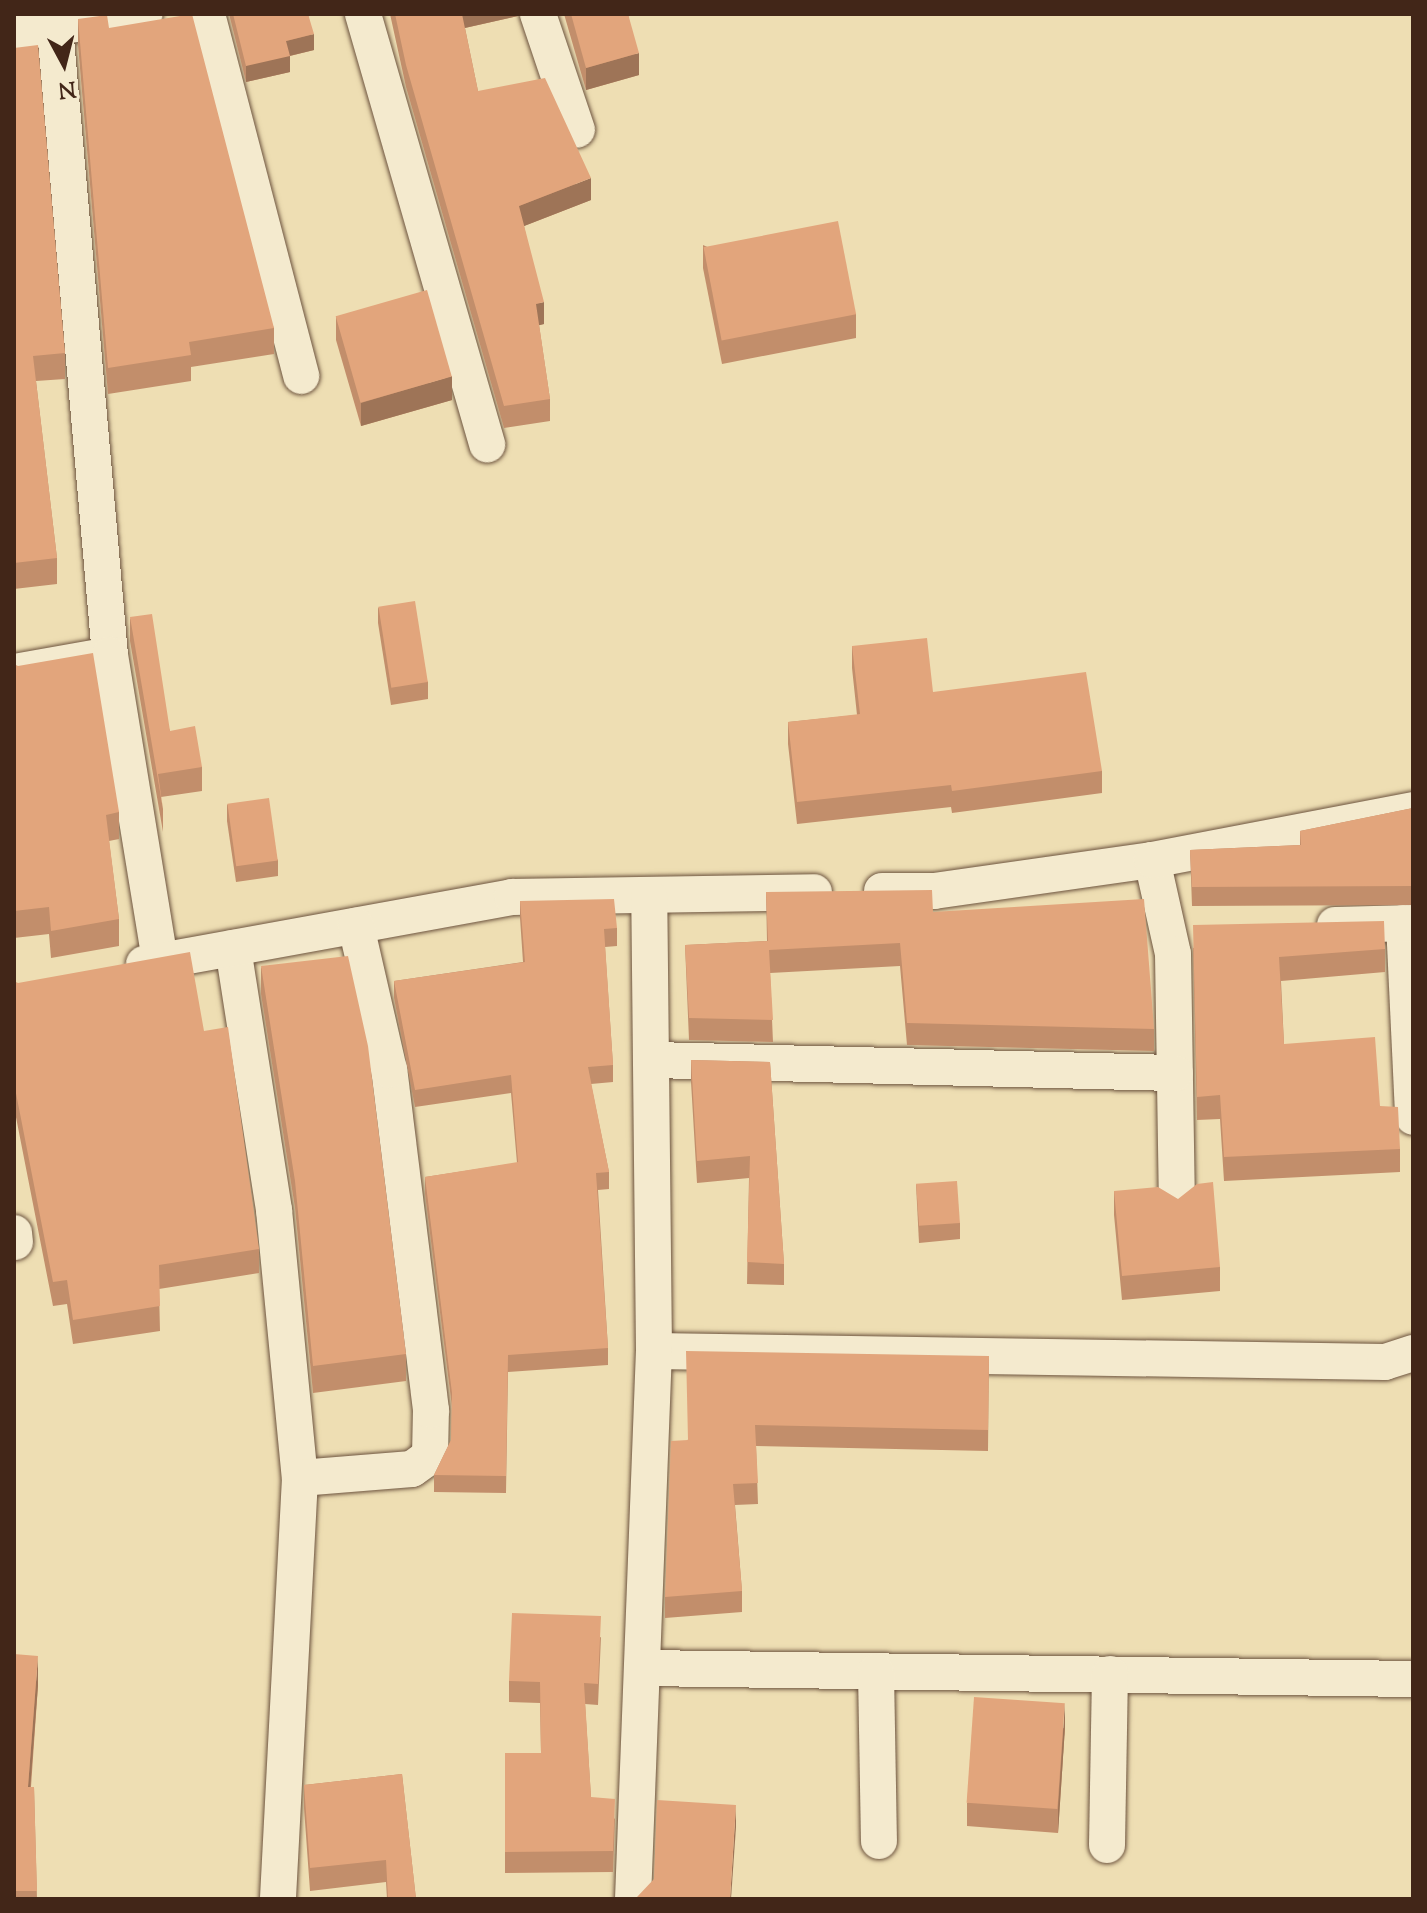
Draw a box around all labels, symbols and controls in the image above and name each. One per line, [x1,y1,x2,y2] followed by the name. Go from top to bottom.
[24,24,104,104] north arrow
[56,71,78,105] text: N

